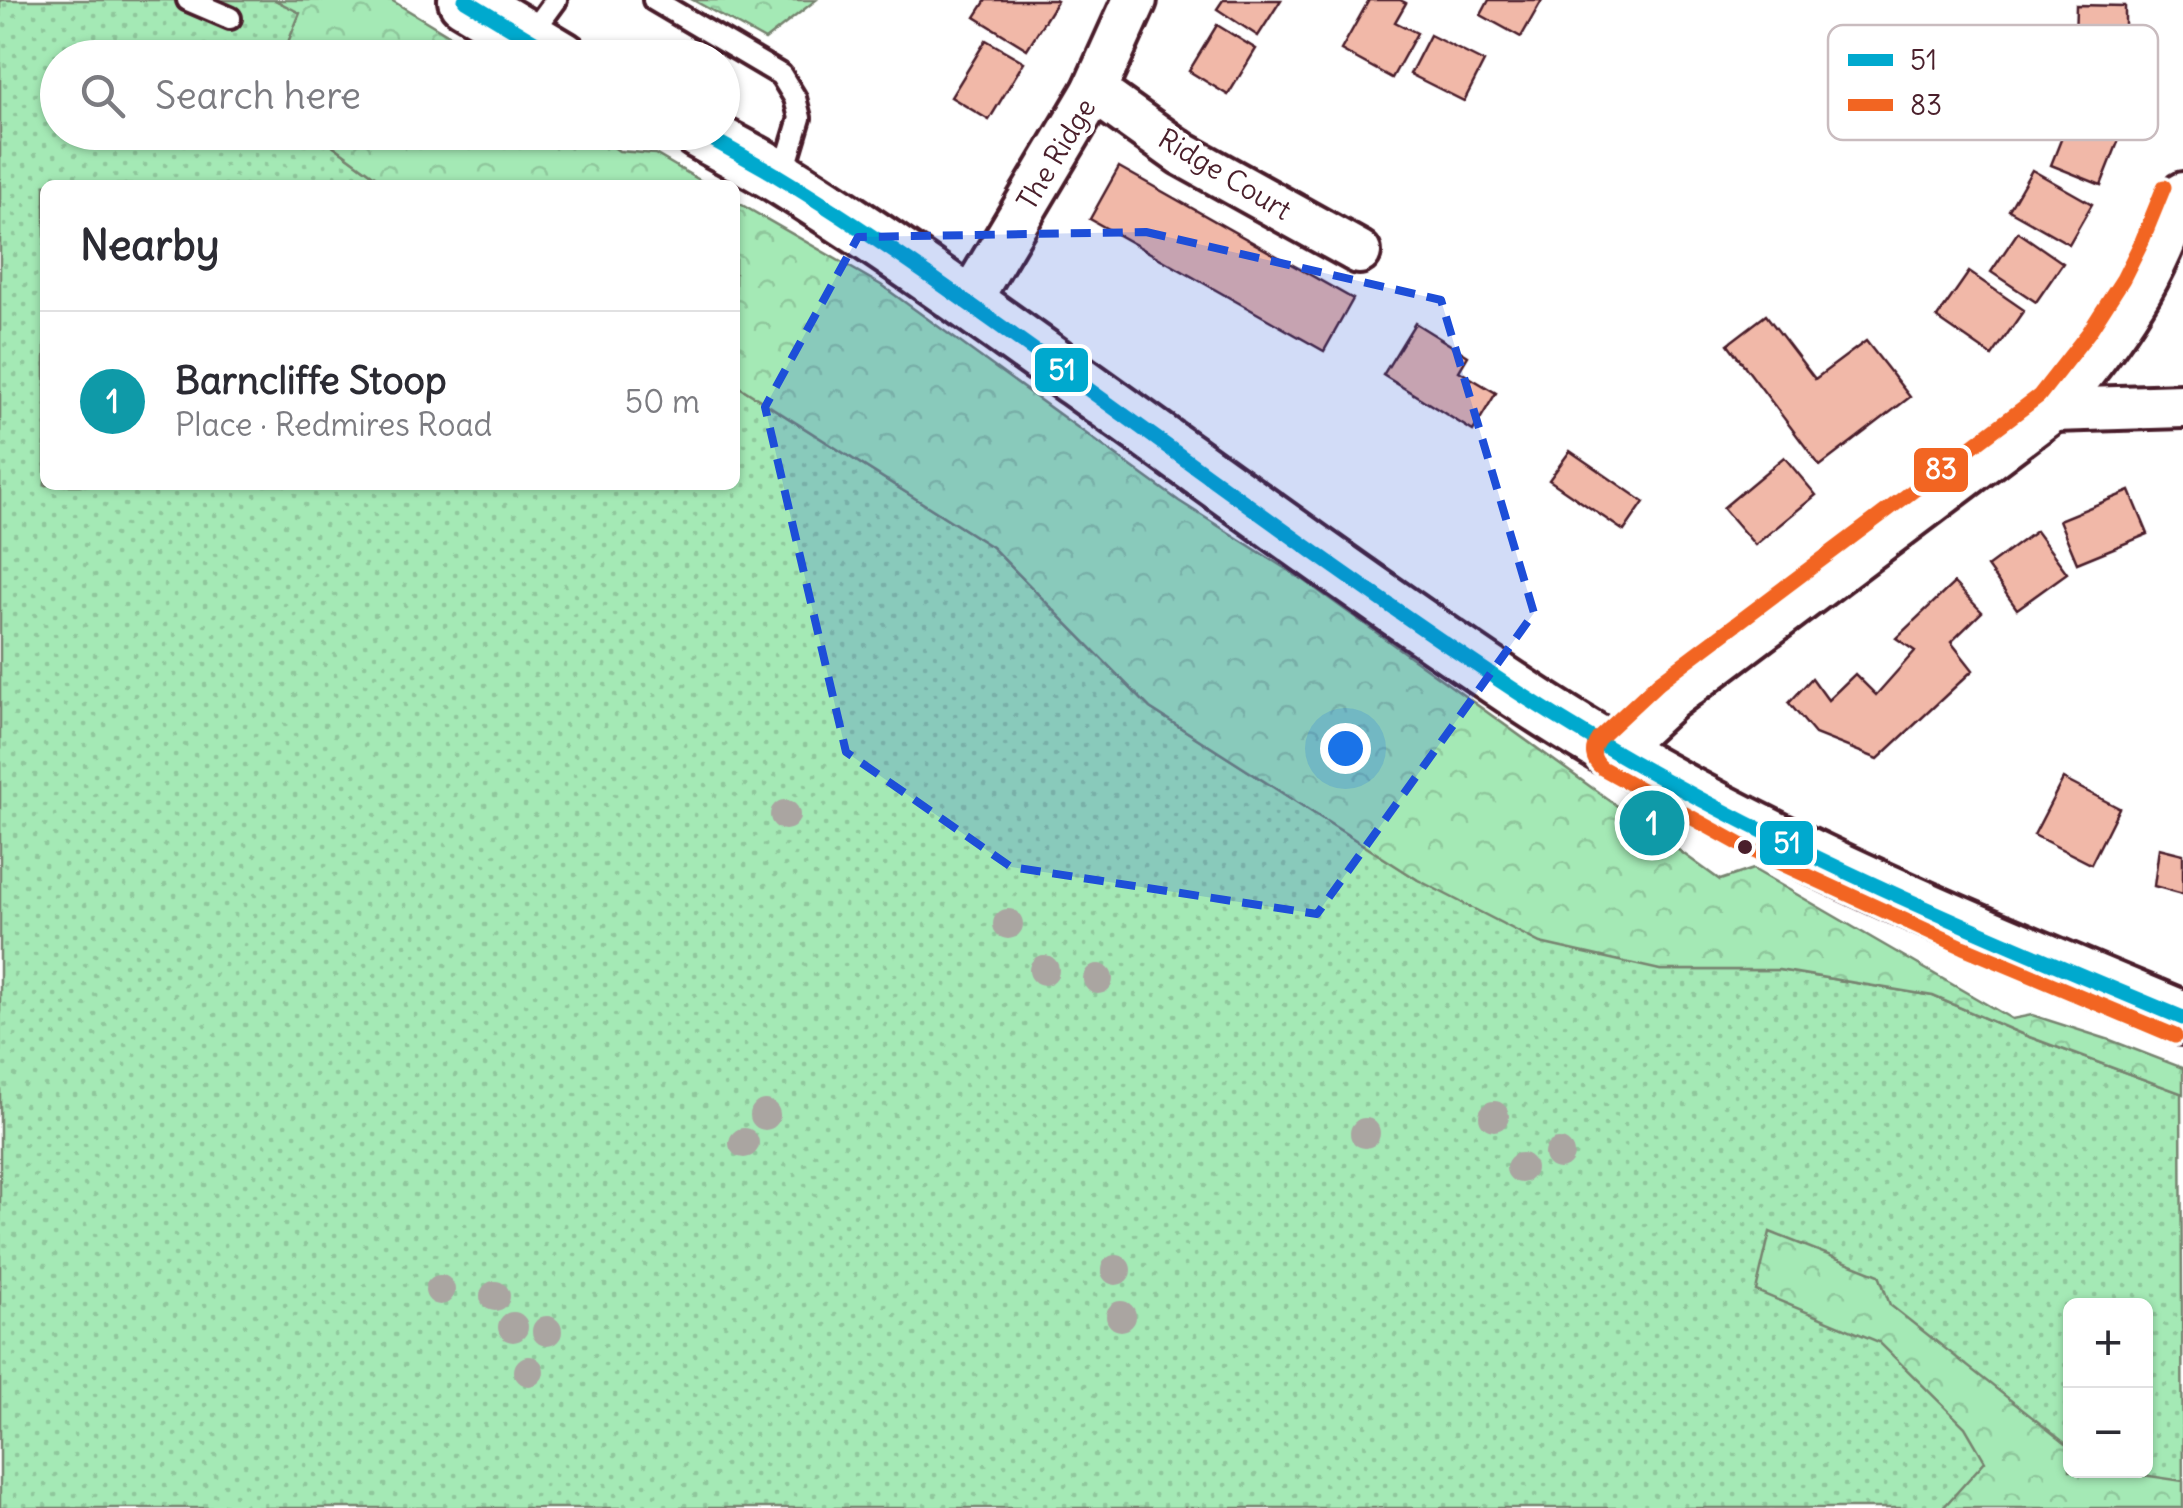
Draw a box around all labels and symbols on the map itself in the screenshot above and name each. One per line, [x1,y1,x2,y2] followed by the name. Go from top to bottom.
[1828,25,2158,140] legend
[1910,42,1937,78] text: 51
[1910,87,1942,123] text: 83
[1009,92,1103,216] street label: The Ridge
[1152,120,1298,228] street label: Ridge Court
[1033,346,1090,394] line badge: 51
[1048,352,1076,388] text: 51
[1912,446,1970,494] line badge: 83
[1925,451,1957,487] text: 83
[1320,723,1371,774] your location
[1620,786,1684,860] pin: 1
[1758,819,1815,867] line badge: 51
[1773,825,1801,861] text: 51
[1735,837,1755,857] unlabelled marker

